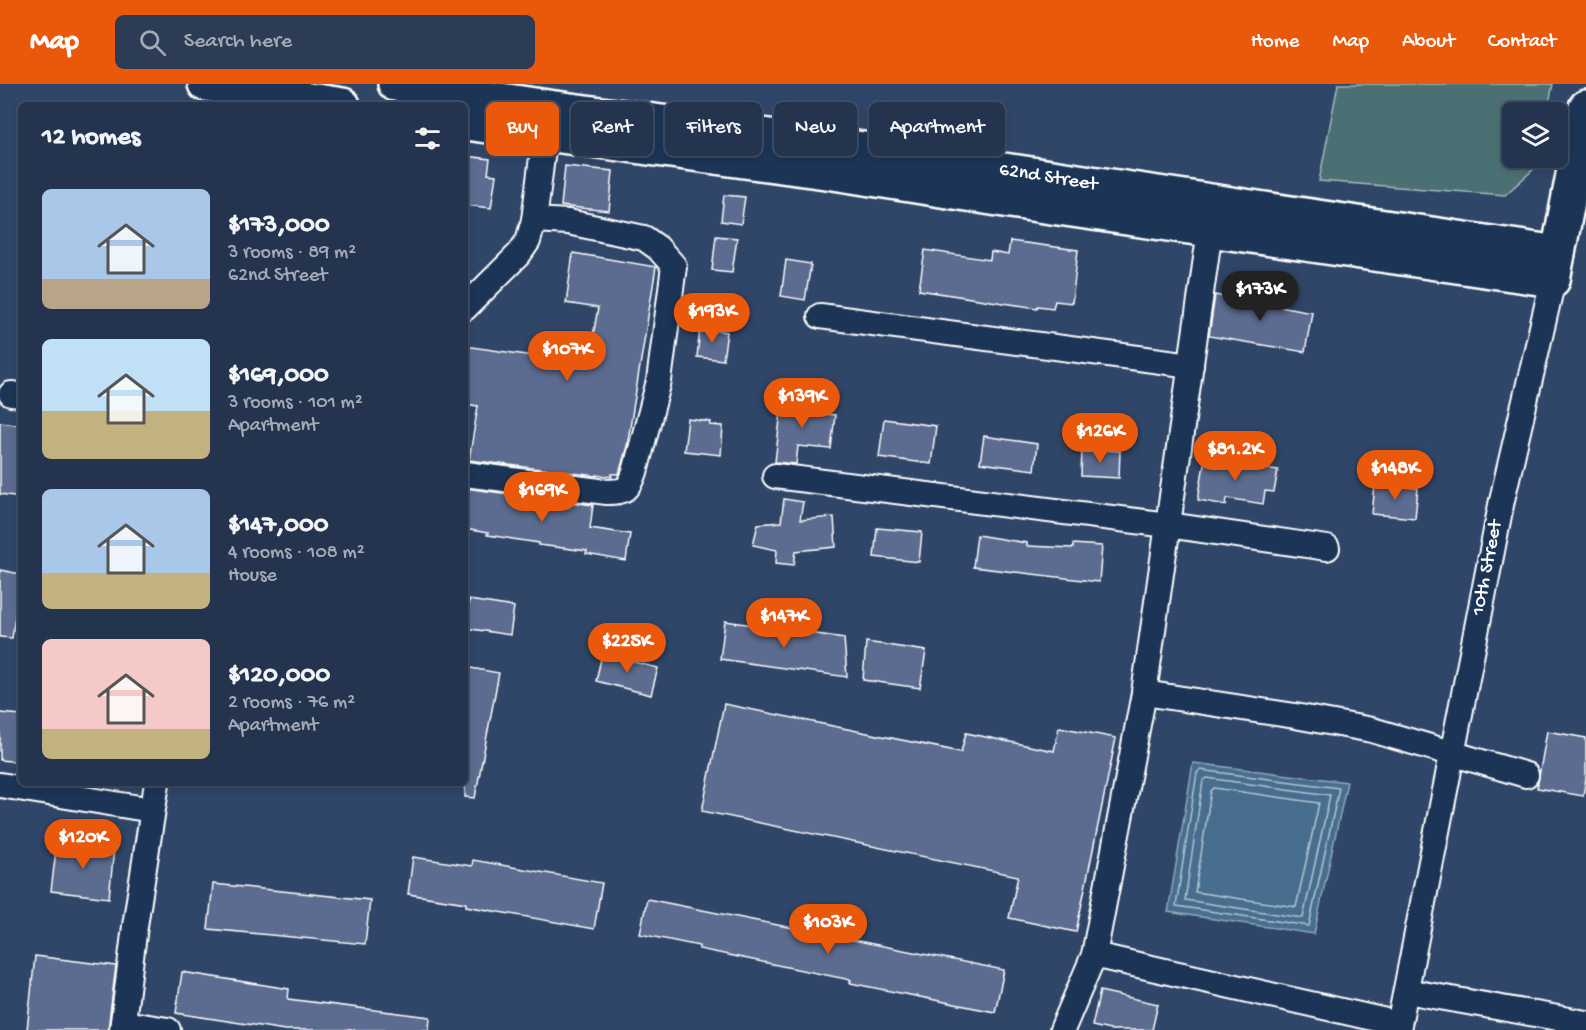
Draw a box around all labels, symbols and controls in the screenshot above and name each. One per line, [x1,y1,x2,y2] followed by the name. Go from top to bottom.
[115,15,535,69] search box
[30,26,79,59] text: Map
[136,26,169,59] icon: search
[184,29,292,55] text: Search here
[1251,30,1299,55] text: Home
[1332,30,1369,55] text: Map
[1402,30,1455,55] text: About
[1488,30,1556,55] text: Contact
[486,102,559,156] chip: Buy
[571,102,653,156] chip: Rent
[665,102,762,156] chip: Filters
[774,102,857,156] chip: New
[869,102,1005,156] chip: Apartment
[1502,102,1568,168] map controls
[1502,102,1568,168] button: layers
[411,122,444,155] icon: filters
[42,123,140,154] text: 12 homes
[997,159,1101,197] street label: 62nd Street
[228,211,330,242] text: $173,000
[90,213,162,285] icon: home
[228,242,356,265] text: 3 rooms · 89 m²
[228,265,327,288] text: 62nd Street
[1218,271,1302,322] pin: $173K
[1236,279,1284,302] text: $173K
[670,293,754,344] pin: $193K
[688,301,736,324] text: $193K
[525,331,609,382] pin: $107K
[542,339,592,362] text: $107K
[228,361,329,392] text: $169,000
[90,363,162,435] icon: home
[760,378,844,429] pin: $139K
[778,386,826,409] text: $139K
[228,392,363,415] text: 3 rooms · 101 m²
[1058,413,1142,464] pin: $126K
[228,415,318,438] text: Apartment
[1076,421,1124,444] text: $126K
[1186,431,1284,482] pin: $81.2K
[1207,439,1263,462] text: $81.2K
[1353,450,1437,501] pin: $148K
[1371,458,1419,481] text: $148K
[500,472,584,523] pin: $169K
[518,480,566,503] text: $169K
[228,511,328,542] text: $147,000
[90,513,162,585] icon: home
[1467,517,1509,618] street label: 10th Street
[228,542,365,565] text: 4 rooms · 108 m²
[228,565,277,588] text: House
[742,598,826,649] pin: $147K
[760,606,808,629] text: $147K
[585,623,669,674] pin: $225K
[602,631,652,654] text: $225K
[228,661,330,692] text: $120,000
[90,663,162,735] icon: home
[228,692,355,715] text: 2 rooms · 76 m²
[228,715,318,738] text: Apartment
[41,819,125,870] pin: $120K
[58,827,108,850] text: $120K
[786,904,870,955] pin: $103K
[803,912,853,935] text: $103K

